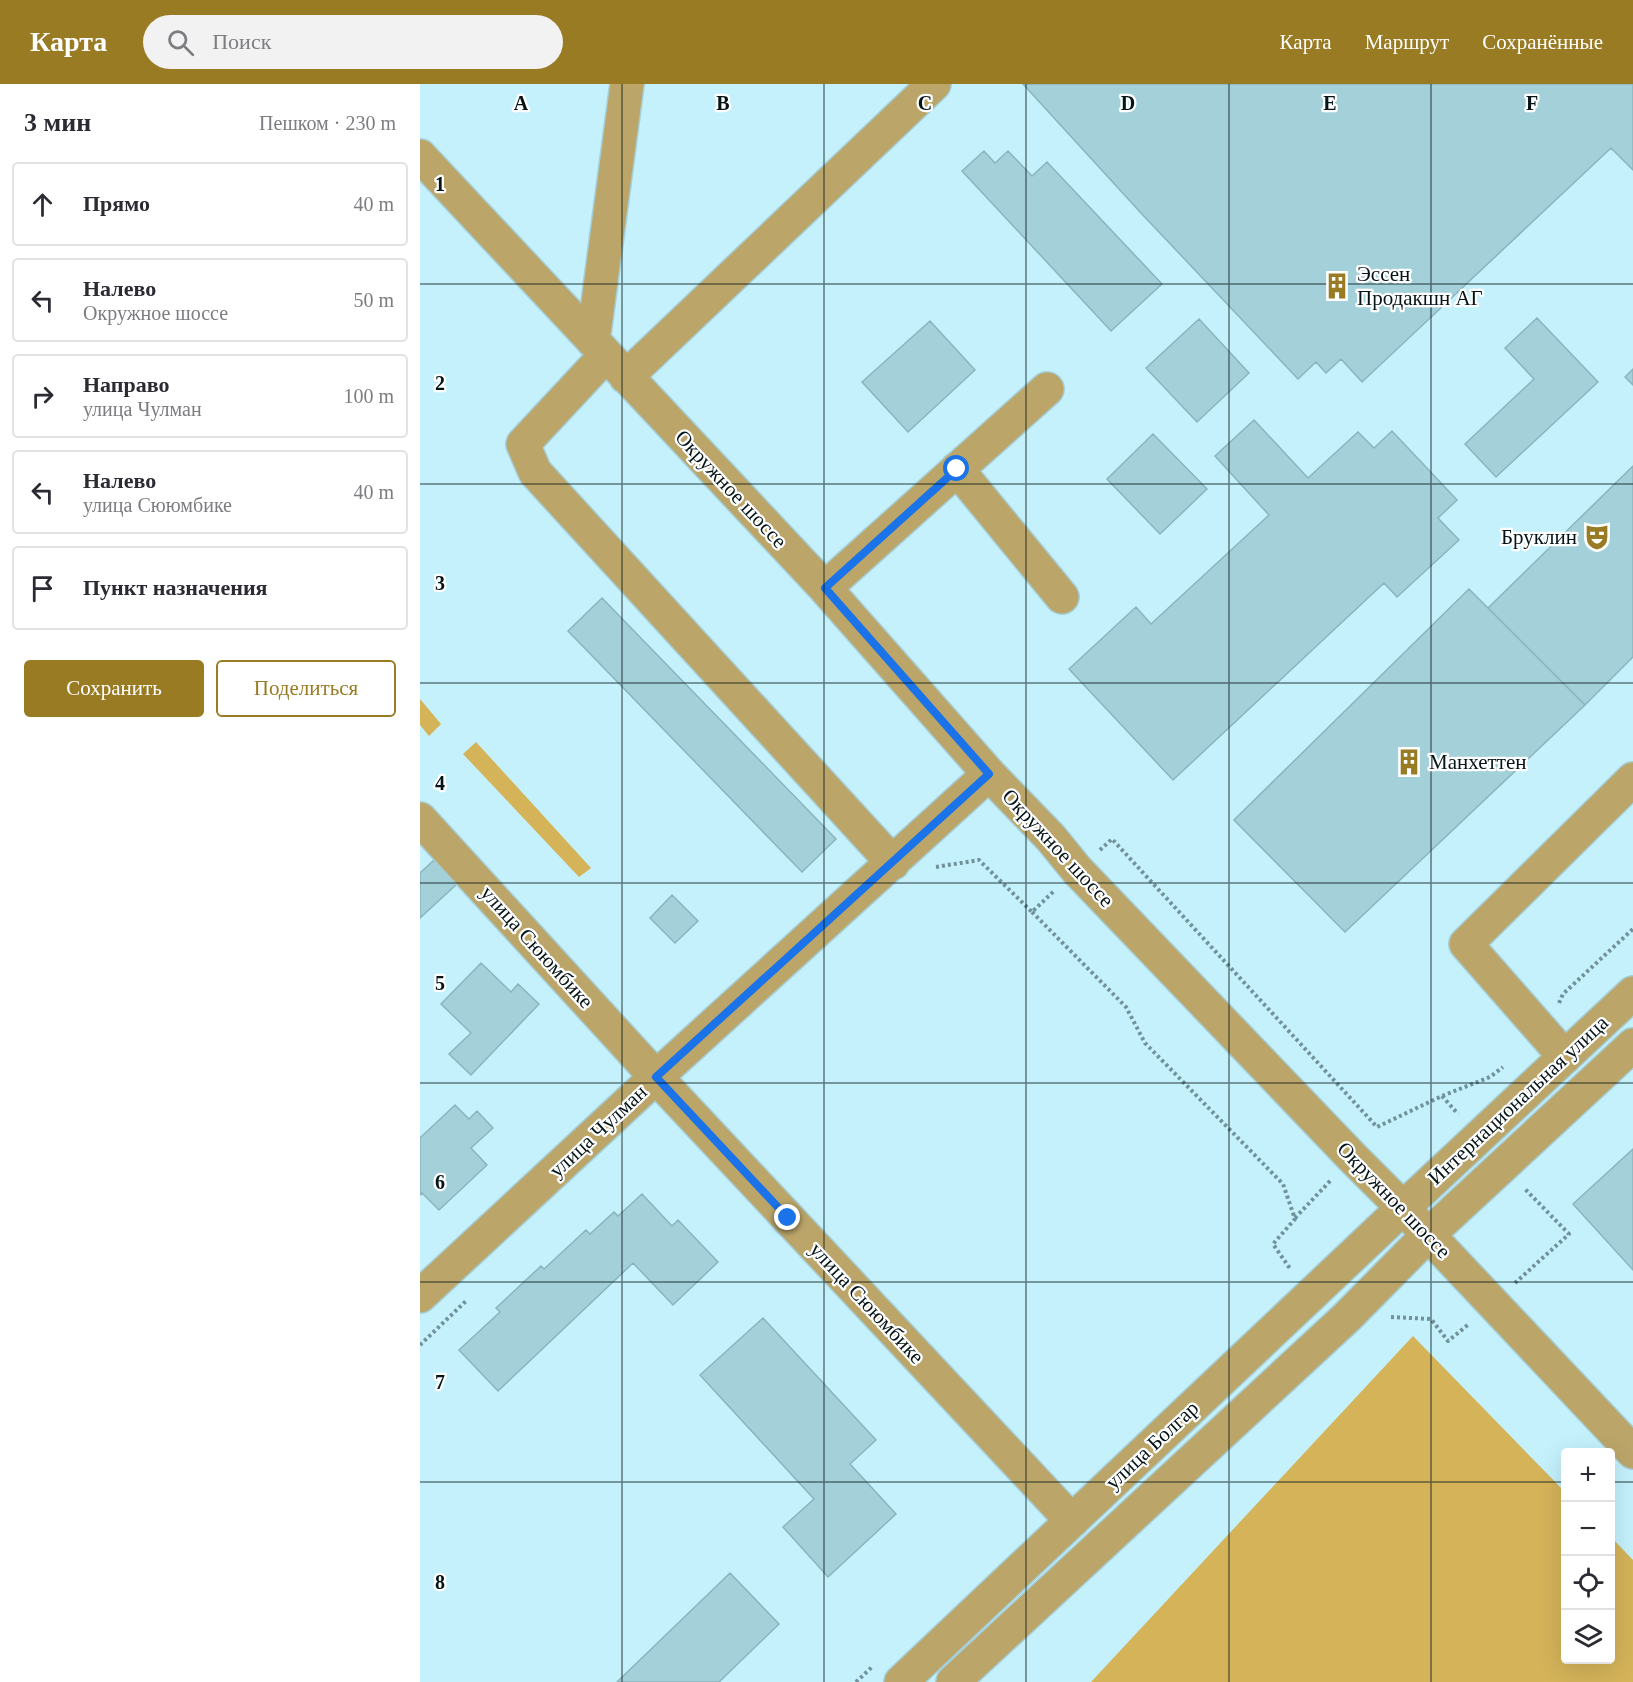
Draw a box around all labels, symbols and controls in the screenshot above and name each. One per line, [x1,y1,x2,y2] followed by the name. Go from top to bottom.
[143,15,563,69] search box
[30,26,107,57] text: Карта
[164,26,197,59] icon: search
[212,29,271,54] text: Поиск
[1280,30,1332,54] text: Карта
[1365,30,1449,54] text: Маршрут
[1482,30,1603,54] text: Сохранённые
[514,92,529,114] text: A
[716,92,730,114] text: B
[918,92,932,114] text: C
[1121,92,1135,114] text: D
[1323,92,1337,114] text: E
[1526,92,1538,114] text: F
[24,108,91,137] text: 3 мин
[259,112,396,134] text: Пешком · 230 m
[435,173,445,195] text: 1
[26,188,59,221] icon: ahead
[83,191,150,216] text: Прямо
[353,193,394,215] text: 40 m
[1357,262,1483,310] place label: Эссен Продакшн АГ
[1322,271,1352,301] building icon: Эссен Продакшн АГ
[83,276,156,301] text: Налево
[26,284,59,317] icon: left
[353,289,394,311] text: 50 m
[83,302,228,324] text: Окружное шоссе
[83,372,169,397] text: Направо
[435,372,445,394] text: 2
[26,380,59,413] icon: right
[343,385,394,407] text: 100 m
[83,398,202,420] text: улица Чулман
[670,425,792,553] street label: Окружное шоссе
[943,455,969,481] route start
[83,468,156,493] text: Налево
[26,476,59,509] icon: left
[353,481,394,503] text: 40 m
[83,494,232,516] text: улица Сююмбике
[1582,522,1612,552] theatre icon: Бруклин
[1501,525,1577,549] place label: Бруклин
[26,572,59,605] icon: arrive
[435,572,445,594] text: 3
[83,575,268,600] text: Пункт назначения
[24,660,204,717] button: Сохранить
[216,660,396,717] button: Поделиться
[1394,747,1424,777] building icon: Манхеттен
[1429,750,1526,774] place label: Манхеттен
[435,772,445,794] text: 4
[997,784,1119,912] street label: Окружное шоссе
[476,881,598,1013] street label: улица Сююмбике
[435,972,445,994] text: 5
[1423,1010,1613,1190] street label: Интернациональная улица
[544,1080,652,1182] street label: улица Чулман
[1332,1137,1456,1263] street label: Окружное шоссе
[435,1171,445,1193] text: 6
[774,1204,800,1230] route end
[805,1238,929,1368] street label: улица Сююмбике
[435,1371,445,1393] text: 7
[1101,1396,1203,1494] street label: улица Болгар
[1561,1448,1615,1664] map controls
[1561,1448,1615,1502] button: +
[1561,1502,1615,1556] button: −
[1561,1556,1615,1610] button: locate
[435,1571,445,1593] text: 8
[1561,1610,1615,1664] button: layers

